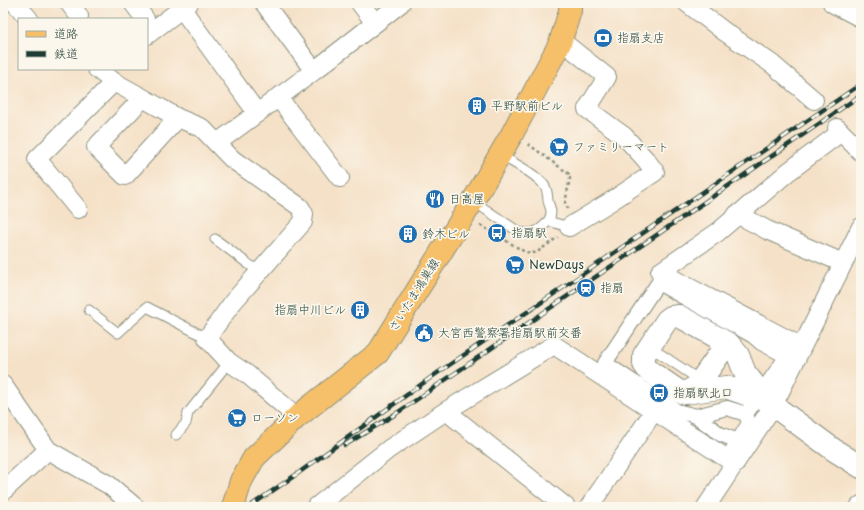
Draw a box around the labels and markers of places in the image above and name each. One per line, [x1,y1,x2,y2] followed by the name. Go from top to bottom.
[592,27,614,49] bank icon: 指扇支店
[617,28,665,46] place label: 指扇支店
[466,95,488,117] building icon: 平野駅前ビル
[491,96,563,114] place label: 平野駅前ビル
[548,136,570,158] supermarket icon: ファミリーマート
[573,137,669,155] place label: ファミリーマート
[424,188,446,210] restaurant icon: 日高屋
[449,189,485,207] place label: 日高屋
[486,222,508,244] bus stop icon: 指扇駅
[397,223,419,245] building icon: 鈴木ビル
[511,223,547,241] place label: 指扇駅
[422,224,470,242] place label: 鈴木ビル
[504,254,526,276] supermarket icon: NewDays
[529,255,584,273] place label: NewDays
[575,277,597,299] station icon: 指扇
[600,278,624,296] place label: 指扇
[349,299,371,321] building icon: 指扇中川ビル
[274,300,346,318] place label: 指扇中川ビル
[413,322,435,344] public building icon: 大宮西警察署指扇駅前交番
[438,323,582,341] place label: 大宮西警察署指扇駅前交番
[648,382,670,404] bus stop icon: 指扇駅北口
[673,383,733,401] place label: 指扇駅北口
[226,407,248,429] supermarket icon: ローソン
[251,408,299,426] place label: ローソン

